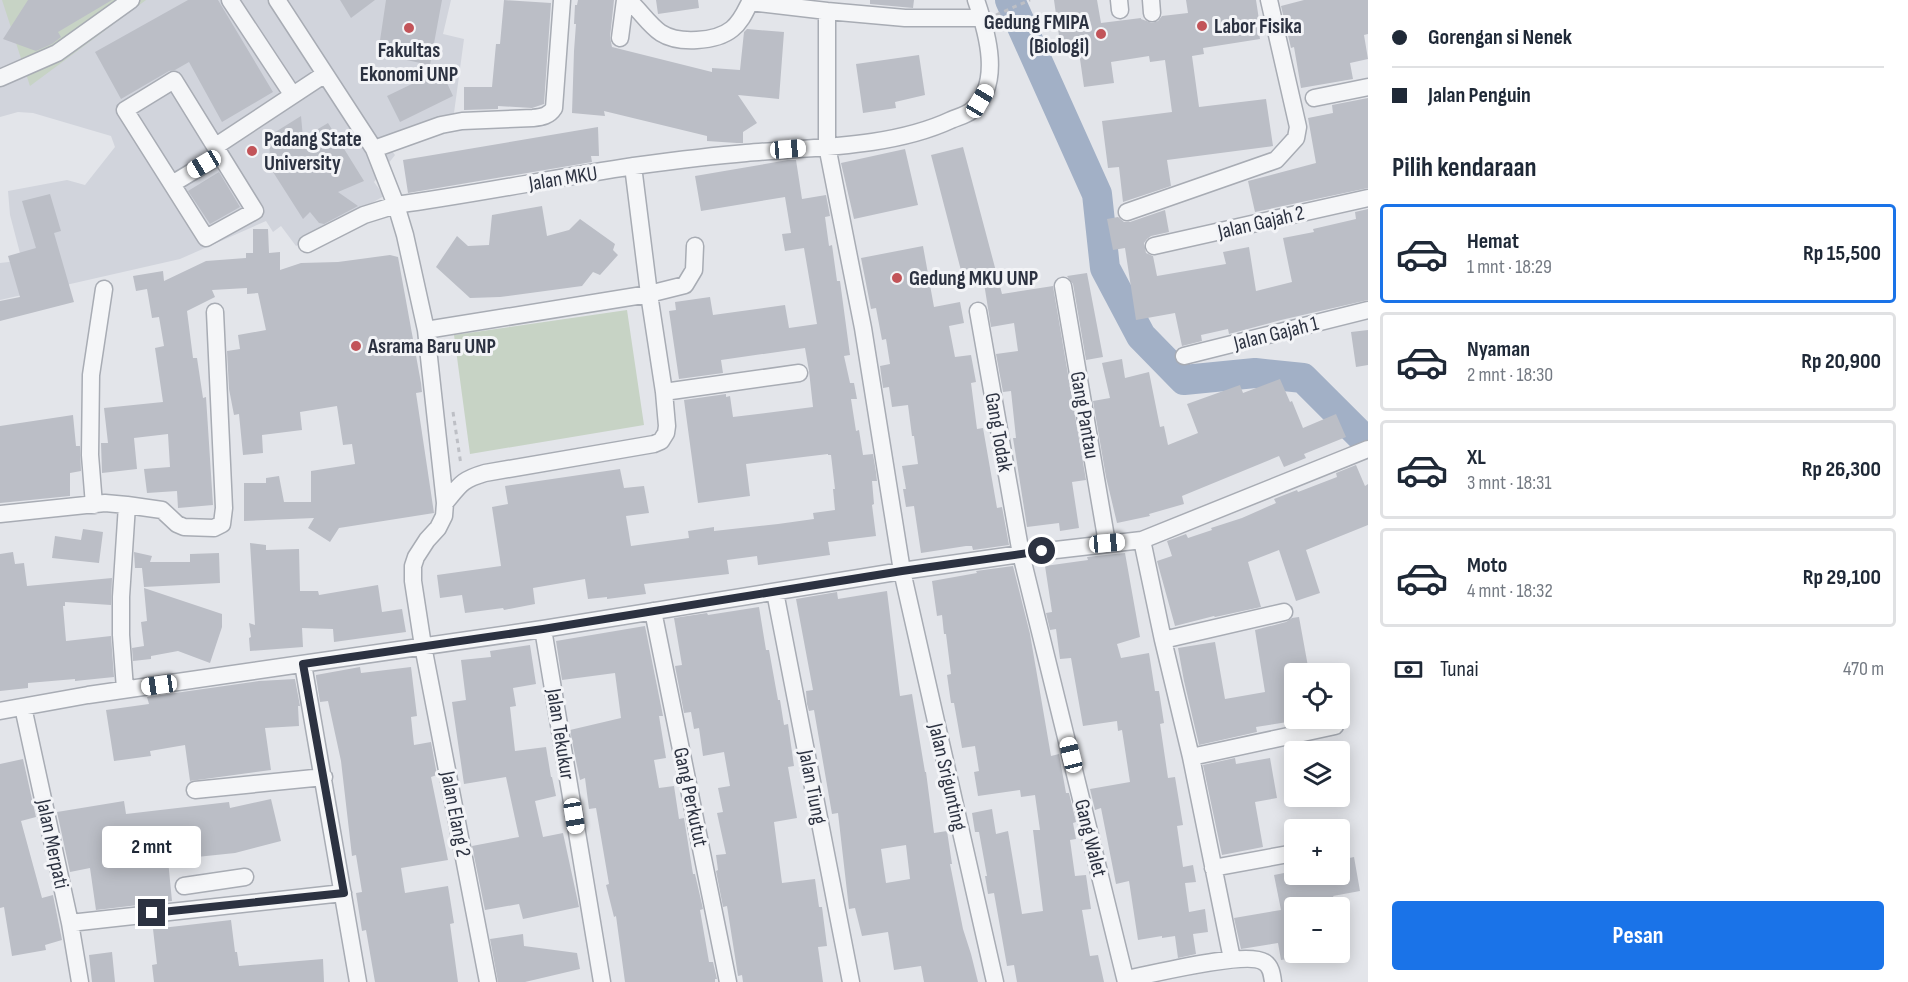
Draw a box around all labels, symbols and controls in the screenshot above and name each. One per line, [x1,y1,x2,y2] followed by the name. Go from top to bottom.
[984,10,1090,59] place label: Gedung FMIPA (Biologi)
[1214,14,1302,39] place label: Labor Fisika
[1195,19,1209,33] marker: Labor Fisika
[402,21,416,35] marker: Fakultas Ekonomi UNP
[1428,24,1572,51] text: Gorengan si Nenek
[1094,27,1108,41] marker: Gedung FMIPA (Biologi)
[360,38,458,87] place label: Fakultas Ekonomi UNP
[963,81,997,121] car
[1428,82,1531,109] text: Jalan Penguin
[264,127,362,176] place label: Padang State University
[769,138,807,160] car
[245,144,259,158] marker: Padang State University
[184,147,224,181] car
[1392,152,1537,184] text: Pilih kendaraan
[526,161,599,196] street label: Jalan MKU
[1214,200,1307,245] street label: Jalan Gajah 2
[1395,227,1449,281] icon: car
[1467,228,1519,255] text: Hemat
[1803,240,1881,267] text: Rp 15,500
[1467,255,1552,279] text: 1 mnt · 18:29
[909,266,1038,291] place label: Gedung MKU UNP
[890,271,904,285] marker: Gedung MKU UNP
[1230,311,1322,356] street label: Jalan Gajah 1
[367,334,496,359] place label: Asrama Baru UNP
[1395,335,1449,389] icon: car
[1467,336,1530,363] text: Nyaman
[349,339,363,353] marker: Asrama Baru UNP
[1801,348,1881,375] text: Rp 20,900
[1467,363,1553,387] text: 2 mnt · 18:30
[1065,370,1104,461] street label: Gang Pantau
[979,391,1018,474] street label: Gang Todak
[1395,443,1449,497] icon: car
[1467,444,1486,471] text: XL
[1802,456,1881,483] text: Rp 26,300
[1467,471,1551,495] text: 3 mnt · 18:31
[1088,532,1126,554] car
[1028,537,1055,564] route start
[1395,551,1449,605] icon: car
[1467,552,1507,579] text: Moto
[1803,564,1881,591] text: Rp 29,100
[1467,579,1553,603] text: 4 mnt · 18:32
[1392,653,1425,686] icon: cash
[1440,656,1479,683] text: Tunai
[1843,657,1884,681] text: 470 m
[1284,663,1350,963] map controls
[1284,663,1350,729] button: locate
[140,674,178,696] car
[541,686,580,781] street label: Jalan Tekukur
[923,720,972,833] street label: Jalan Srigunting
[1058,735,1084,775] car
[1284,741,1350,807] button: layers
[668,745,713,849] street label: Gang Perkutut
[793,747,832,826] street label: Jalan Tiung
[435,768,476,859] street label: Jalan Elang 2
[31,796,74,891] street label: Jalan Merpati
[562,797,586,835] car
[1069,797,1112,879] street label: Gang Walet
[1284,819,1350,885] button: +
[102,826,201,868] callout: 2 mnt
[131,835,172,859] text: 2 mnt
[1284,897,1350,963] button: −
[138,899,165,926] route end
[1392,901,1884,970] button: Pesan

